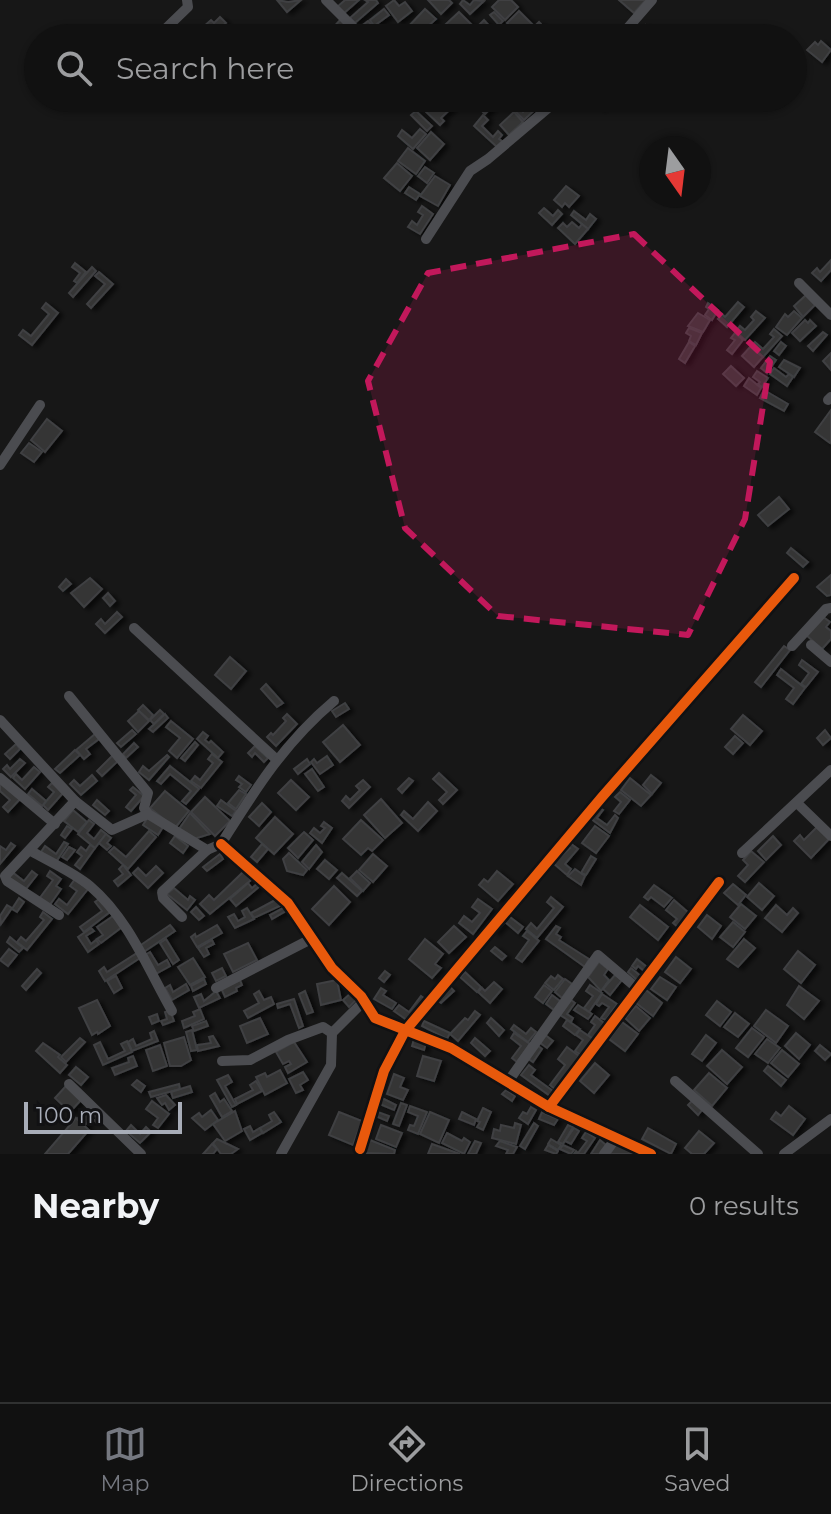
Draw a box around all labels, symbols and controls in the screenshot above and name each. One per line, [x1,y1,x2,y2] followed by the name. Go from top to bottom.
[24,24,807,112] search box
[52,46,96,90] icon: search
[116,50,294,87] text: Search here
[639,136,711,208] north arrow
[24,1098,182,1134] scale bar
[36,1102,102,1129] text: 100 m
[32,1185,159,1227] text: Nearby
[689,1190,799,1222] text: 0 results
[101,1422,149,1497] tab: Map
[351,1422,463,1497] tab: Directions
[664,1422,730,1497] tab: Saved

